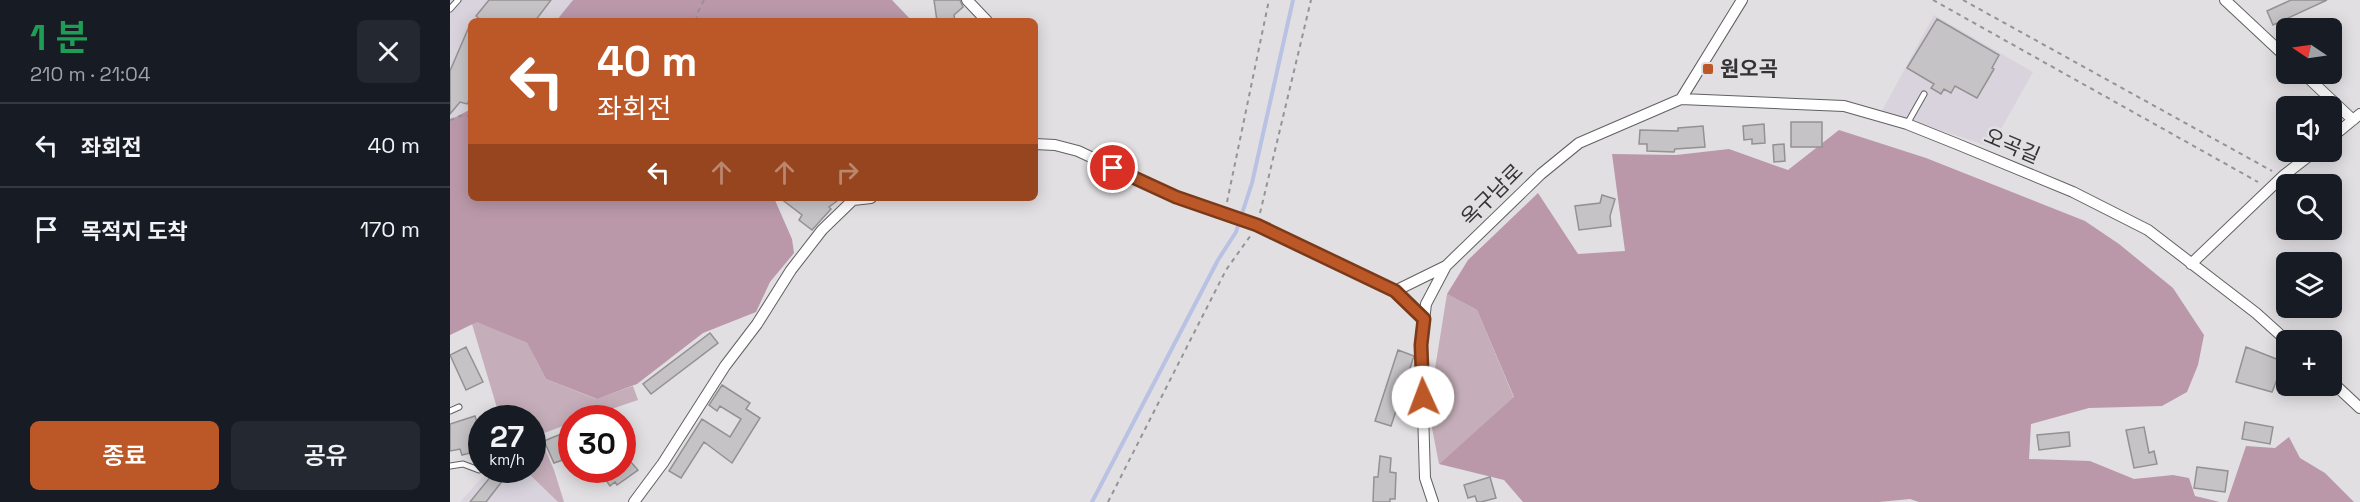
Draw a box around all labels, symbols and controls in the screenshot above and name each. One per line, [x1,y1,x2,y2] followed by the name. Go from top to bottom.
[30,15,89,61] text: 1 분
[2276,18,2342,84] north arrow
[2276,18,2342,396] map controls
[357,20,420,83] button: close
[597,35,697,88] text: 40 m
[498,42,576,120] icon: left
[1720,55,1778,82] place label: 원오곡
[30,61,150,87] text: 210 m · 21:04
[1701,62,1715,76] marker: 원오곡
[597,91,672,126] text: 좌회전
[2276,96,2342,162] button: sound
[1980,122,2044,169] street label: 오곡길
[30,129,63,162] icon: left
[368,131,420,159] text: 40 m
[81,133,142,161] text: 좌회전
[1087,142,1138,193] pin
[1096,151,1129,184] icon: arrive
[642,156,675,189] icon: left
[705,156,738,189] icon: ahead
[768,156,801,189] icon: ahead
[831,156,864,189] icon: right
[1455,158,1529,232] street label: 옥구남로
[2276,174,2342,240] button: search
[30,213,63,246] icon: arrive
[360,215,420,243] text: 170 m
[81,217,188,245] text: 목적지 도착
[2276,252,2342,318] button: layers
[2276,330,2342,396] button: +
[1391,365,1455,429] position arrow
[558,405,636,483] speed limit sign: 30
[490,417,524,456] text: 27
[30,421,219,490] button: 종료
[231,421,420,490] button: 공유
[489,450,525,469] text: km/h

